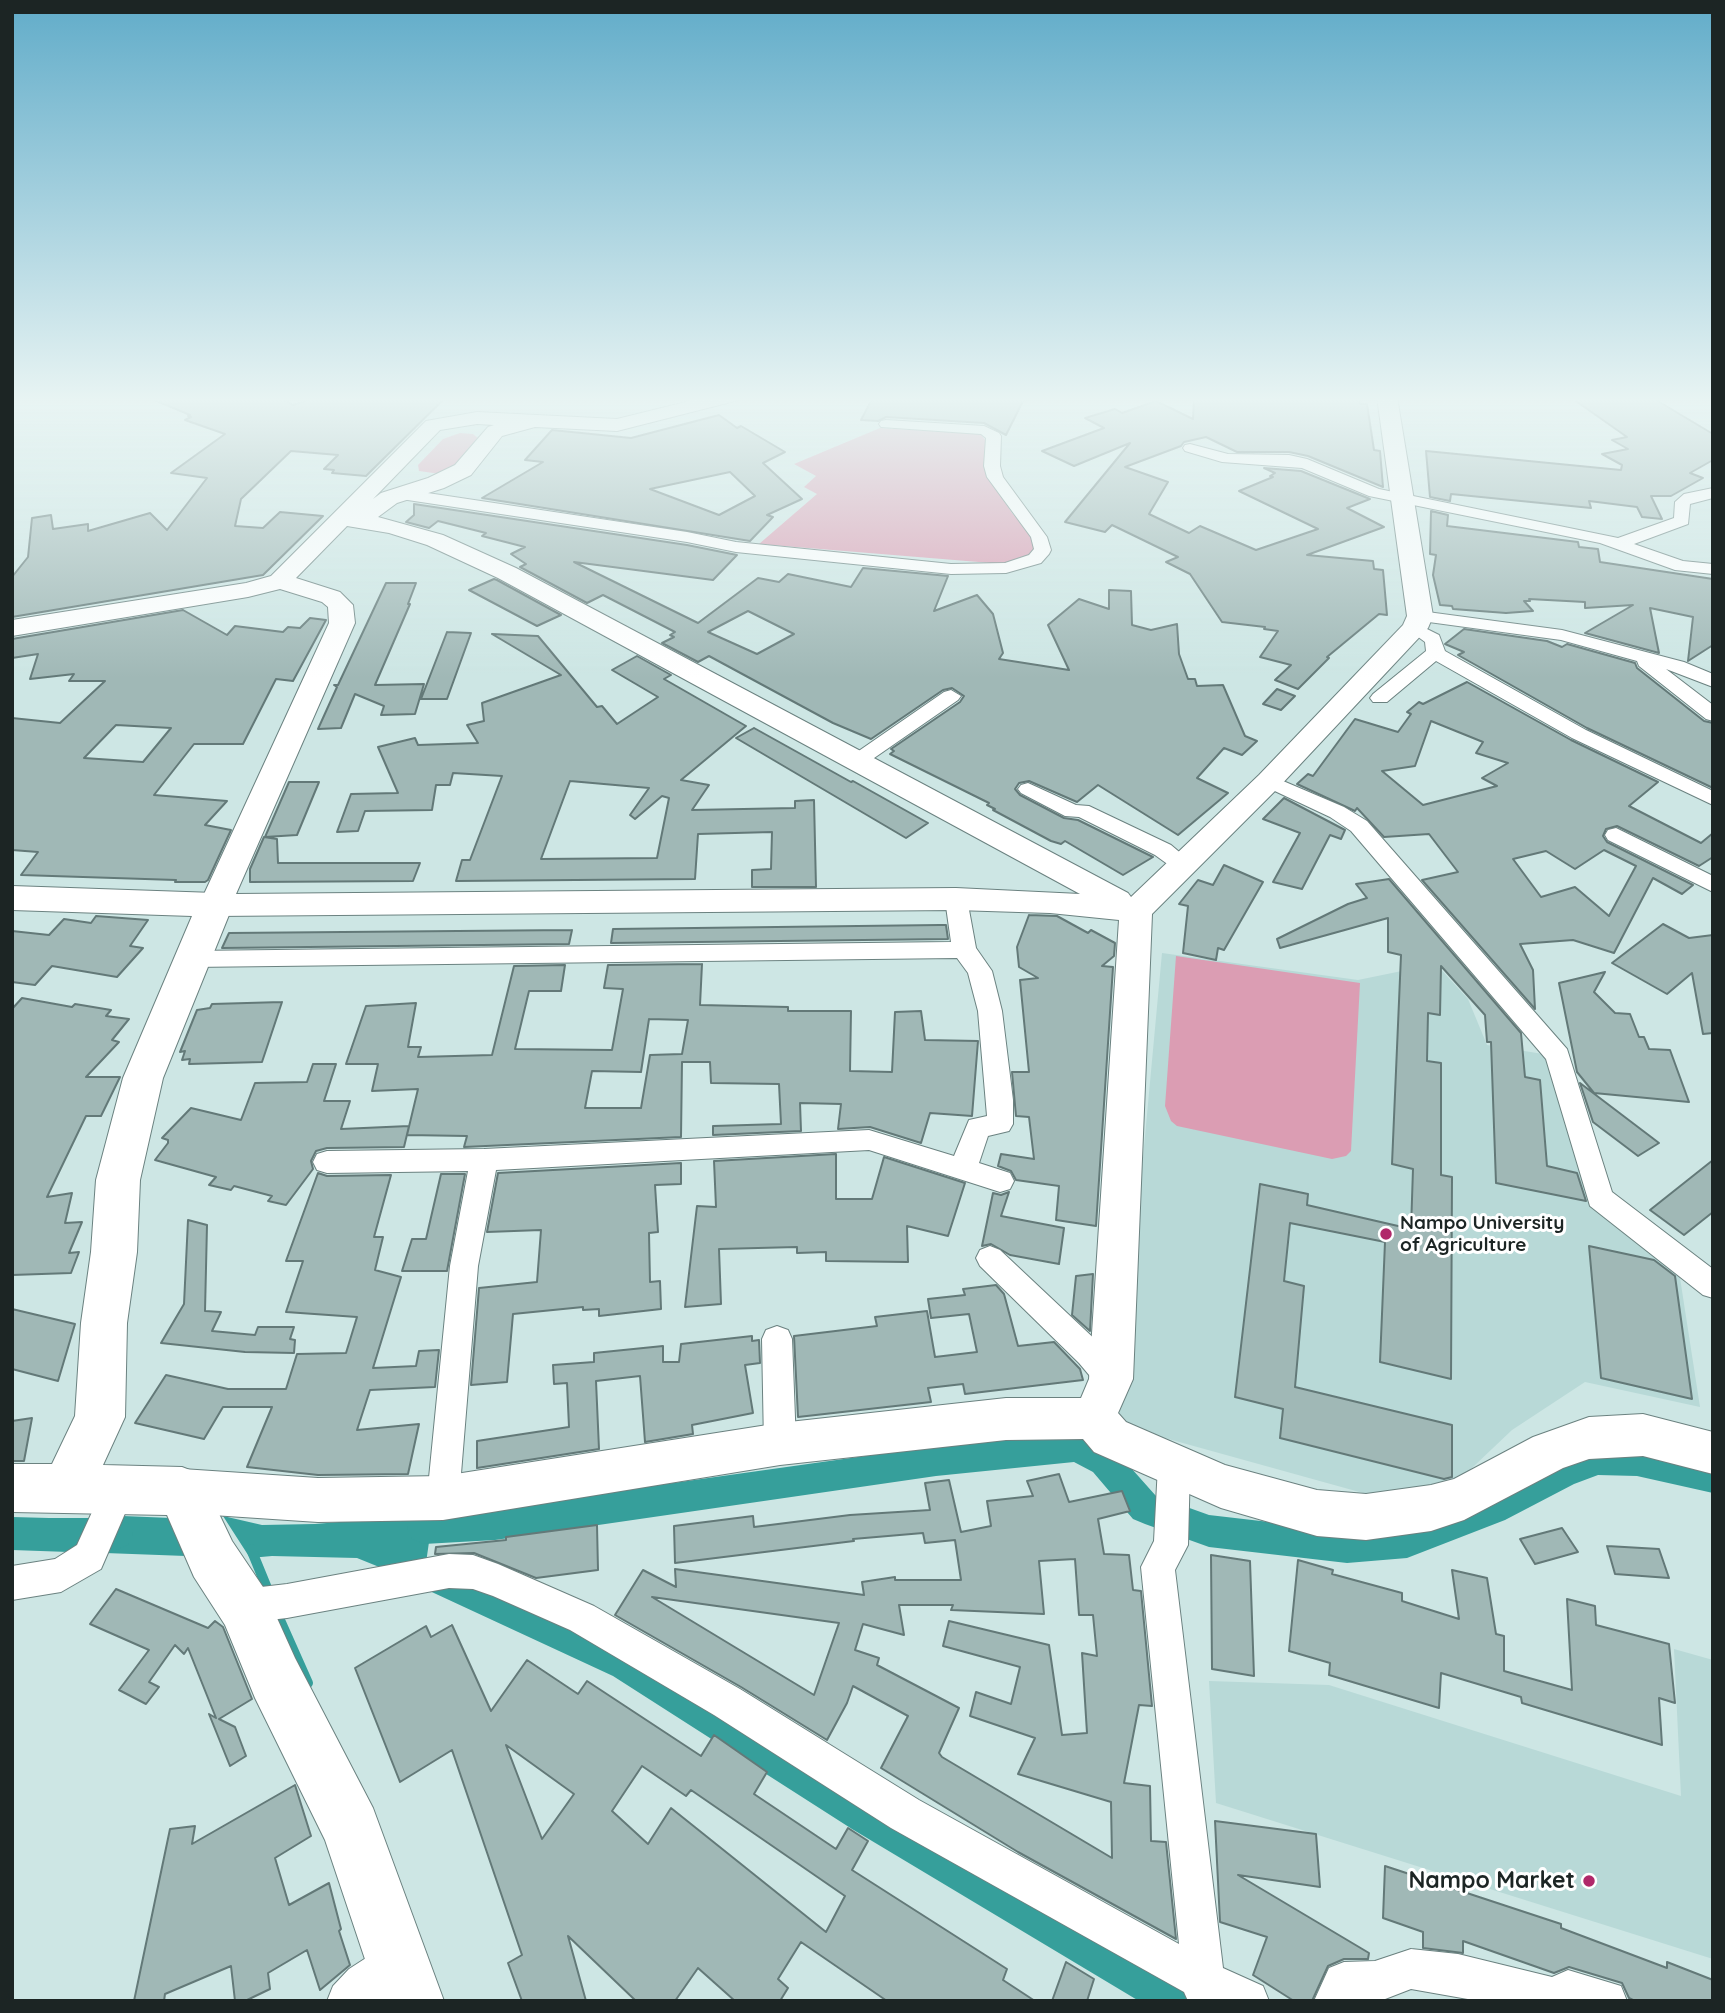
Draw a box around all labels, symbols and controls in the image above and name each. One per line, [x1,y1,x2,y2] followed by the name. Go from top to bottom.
[1400,1212,1564,1256] place label: Nampo University of Agriculture
[1378,1226,1394,1242] marker: Nampo University of Agriculture
[1408,1867,1575,1895] place label: Nampo Market
[1581,1873,1597,1889] marker: Nampo Market

